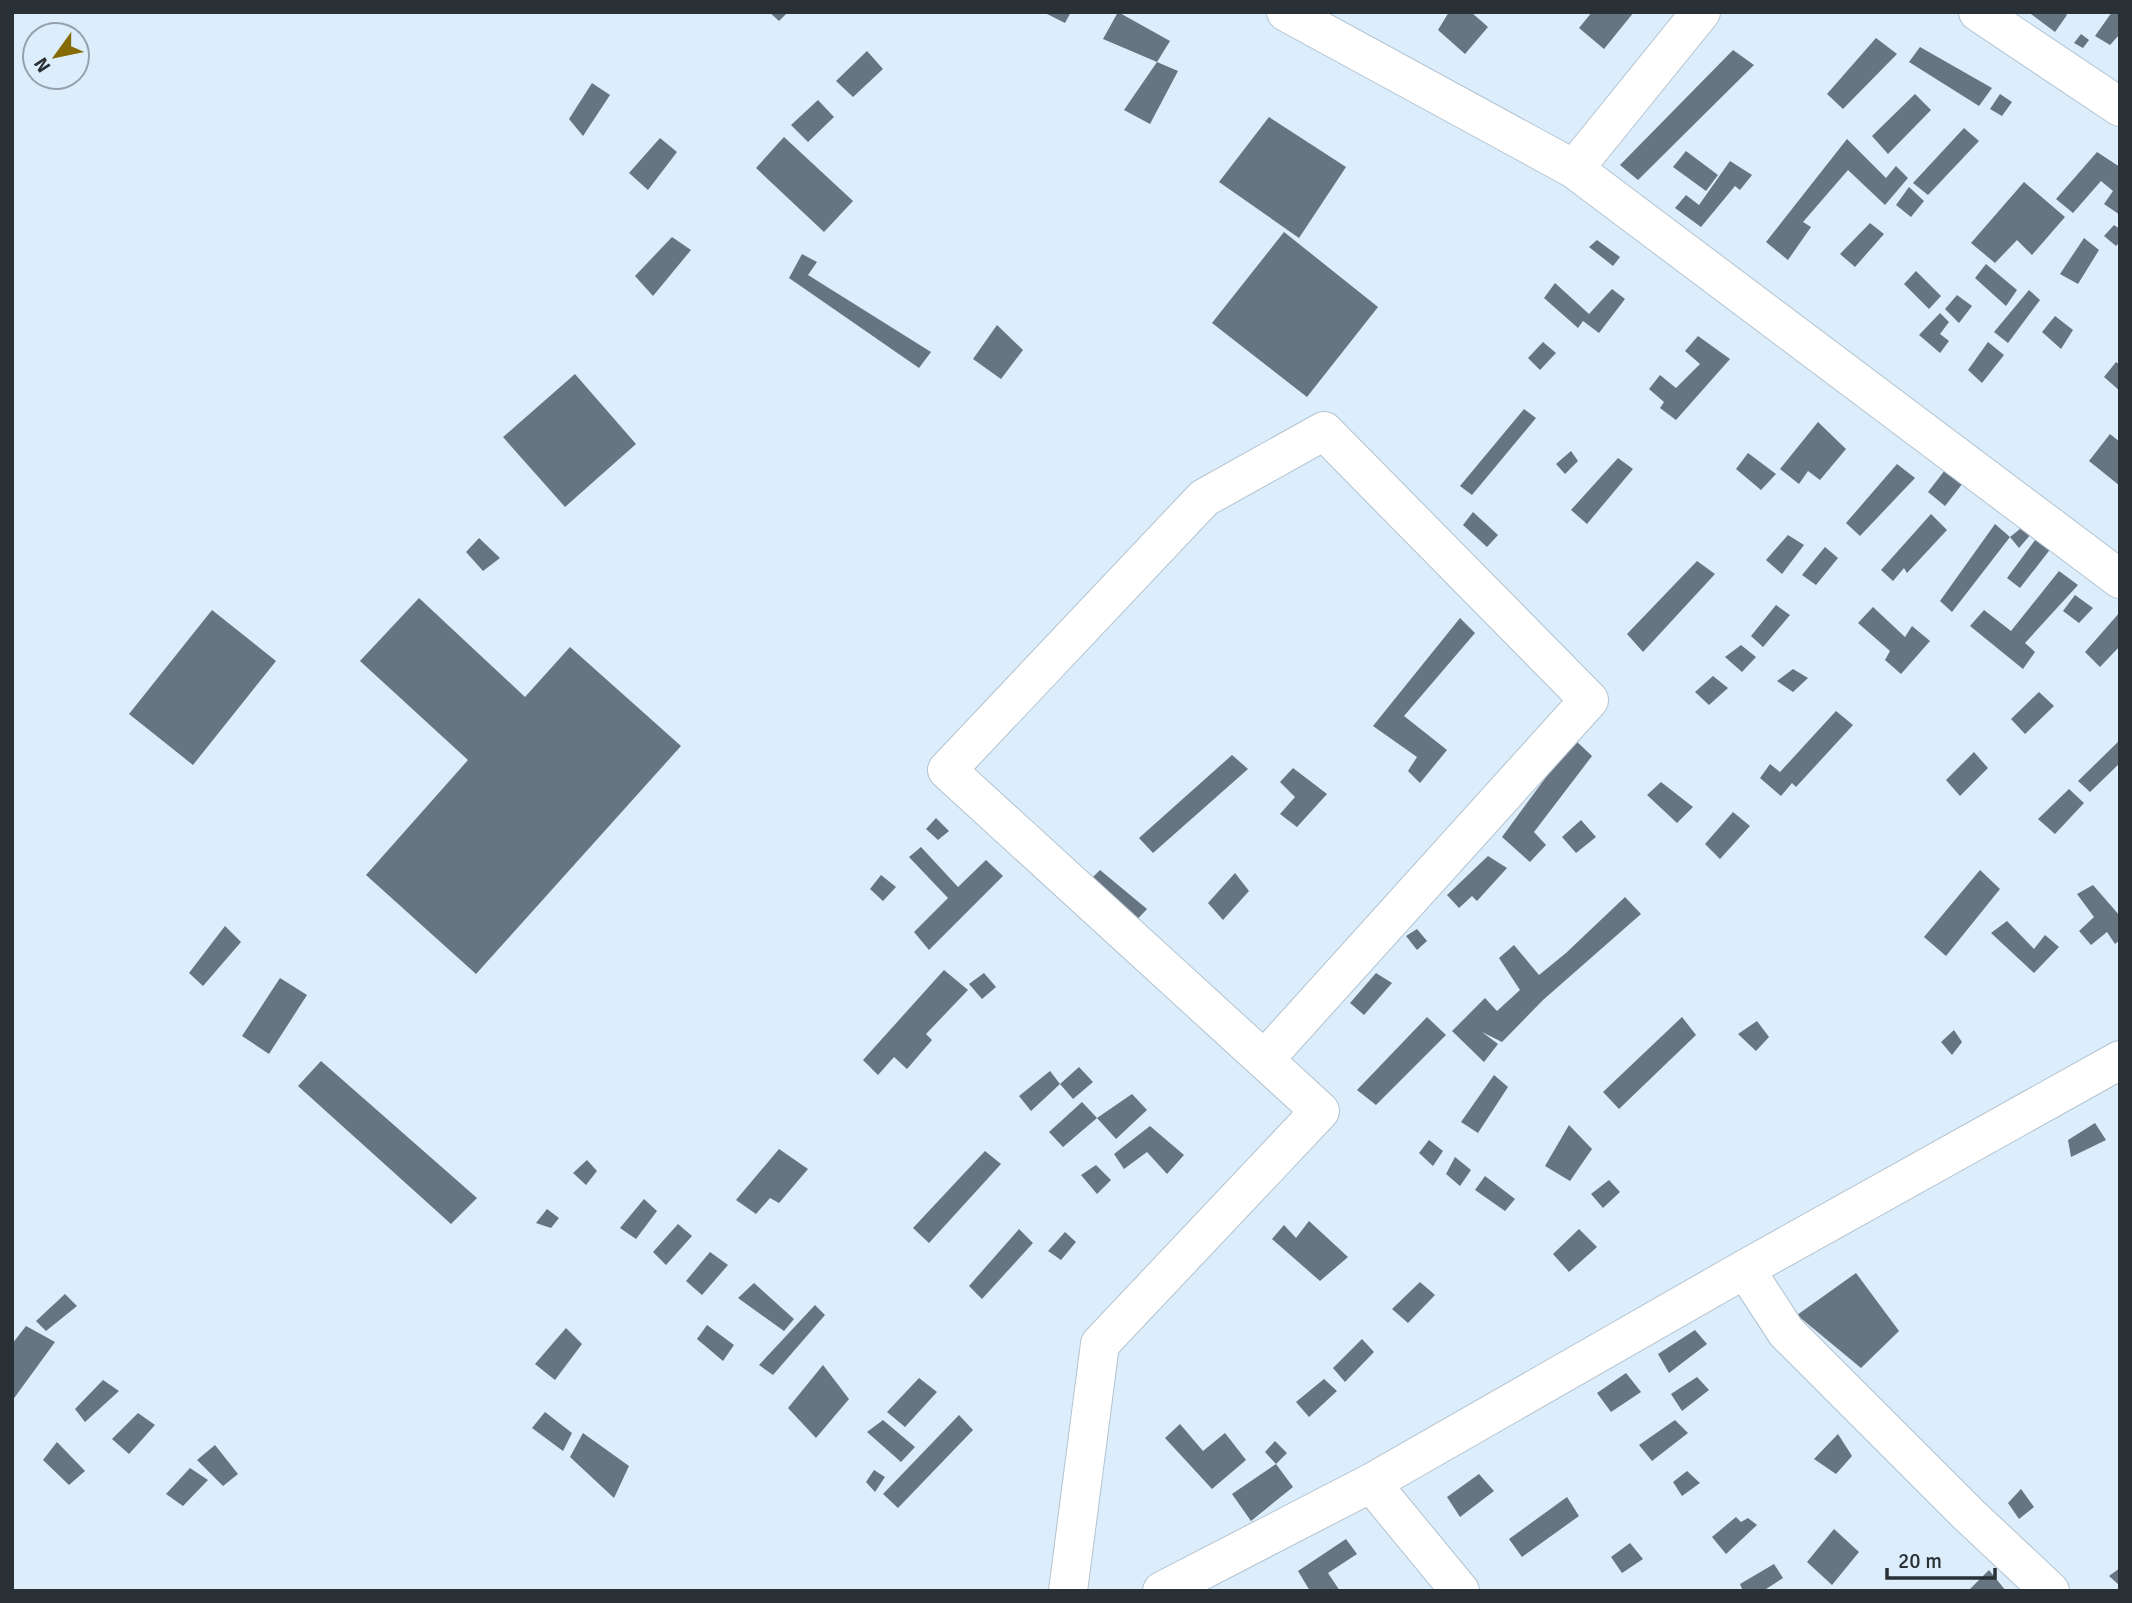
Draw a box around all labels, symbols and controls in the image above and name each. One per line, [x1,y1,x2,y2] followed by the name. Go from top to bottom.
[21,21,91,91] north arrow
[29,53,56,77] text: N
[1887,1536,1996,1580] scale bar
[1898,1548,1942,1574] text: 20 m

